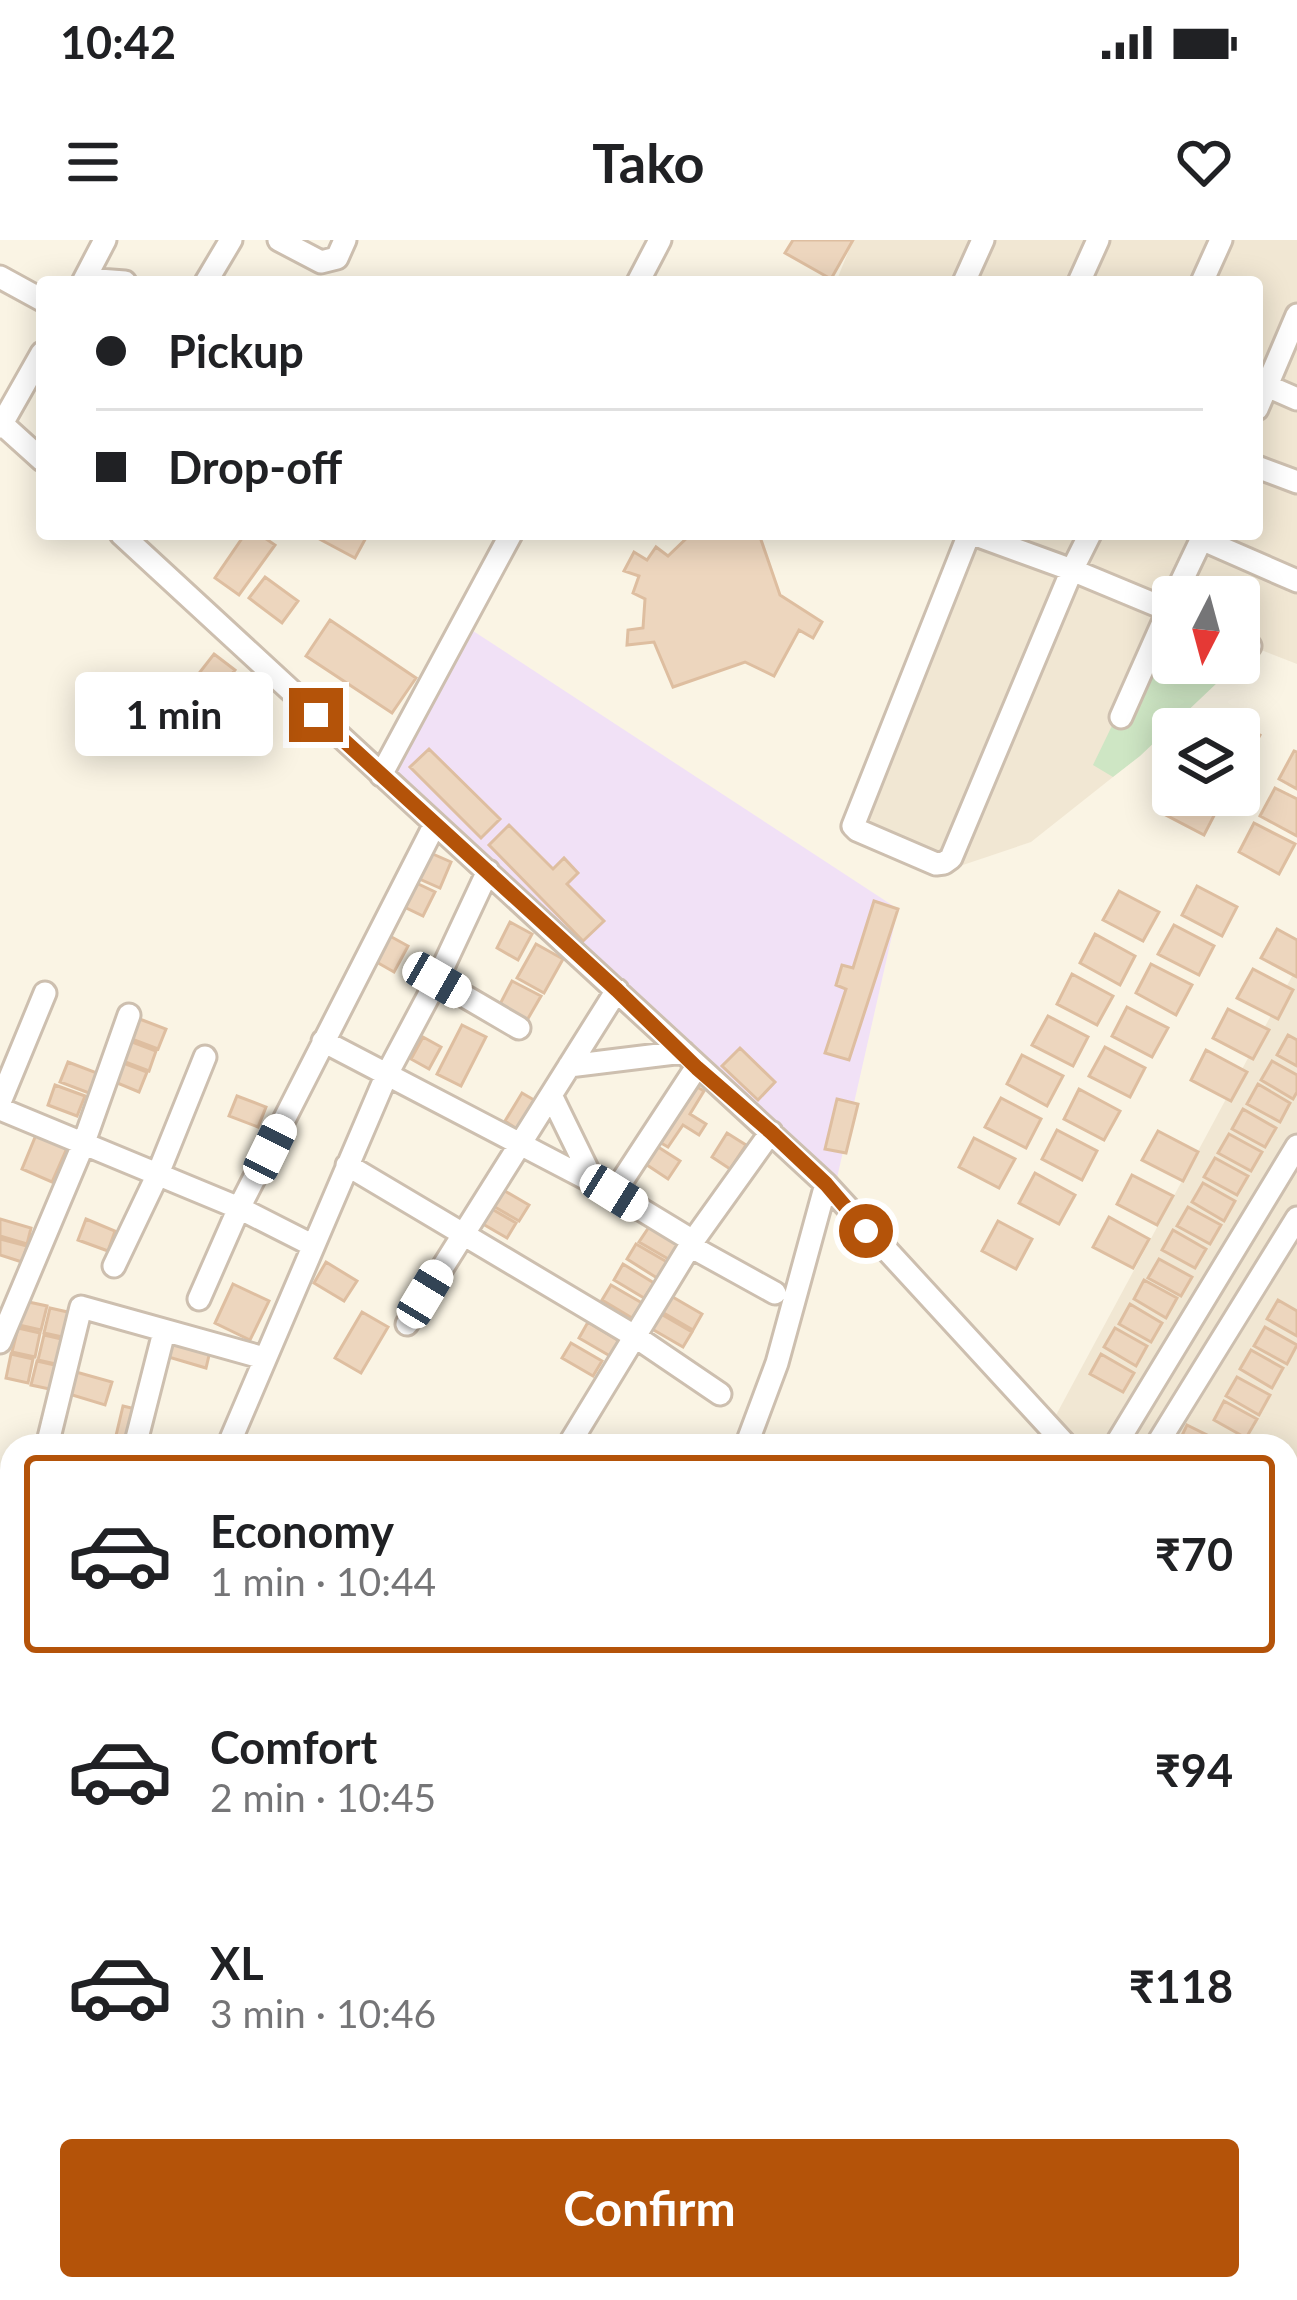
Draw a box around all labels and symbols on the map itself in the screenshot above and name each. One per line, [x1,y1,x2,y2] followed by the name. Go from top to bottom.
[1152,576,1260,684] north arrow
[76,673,274,757] callout: 1 min
[289,688,343,742] route end
[397,946,477,1014] car
[238,1109,302,1189] car
[574,1159,654,1227] car
[839,1204,893,1258] route start
[391,1254,459,1334] car

